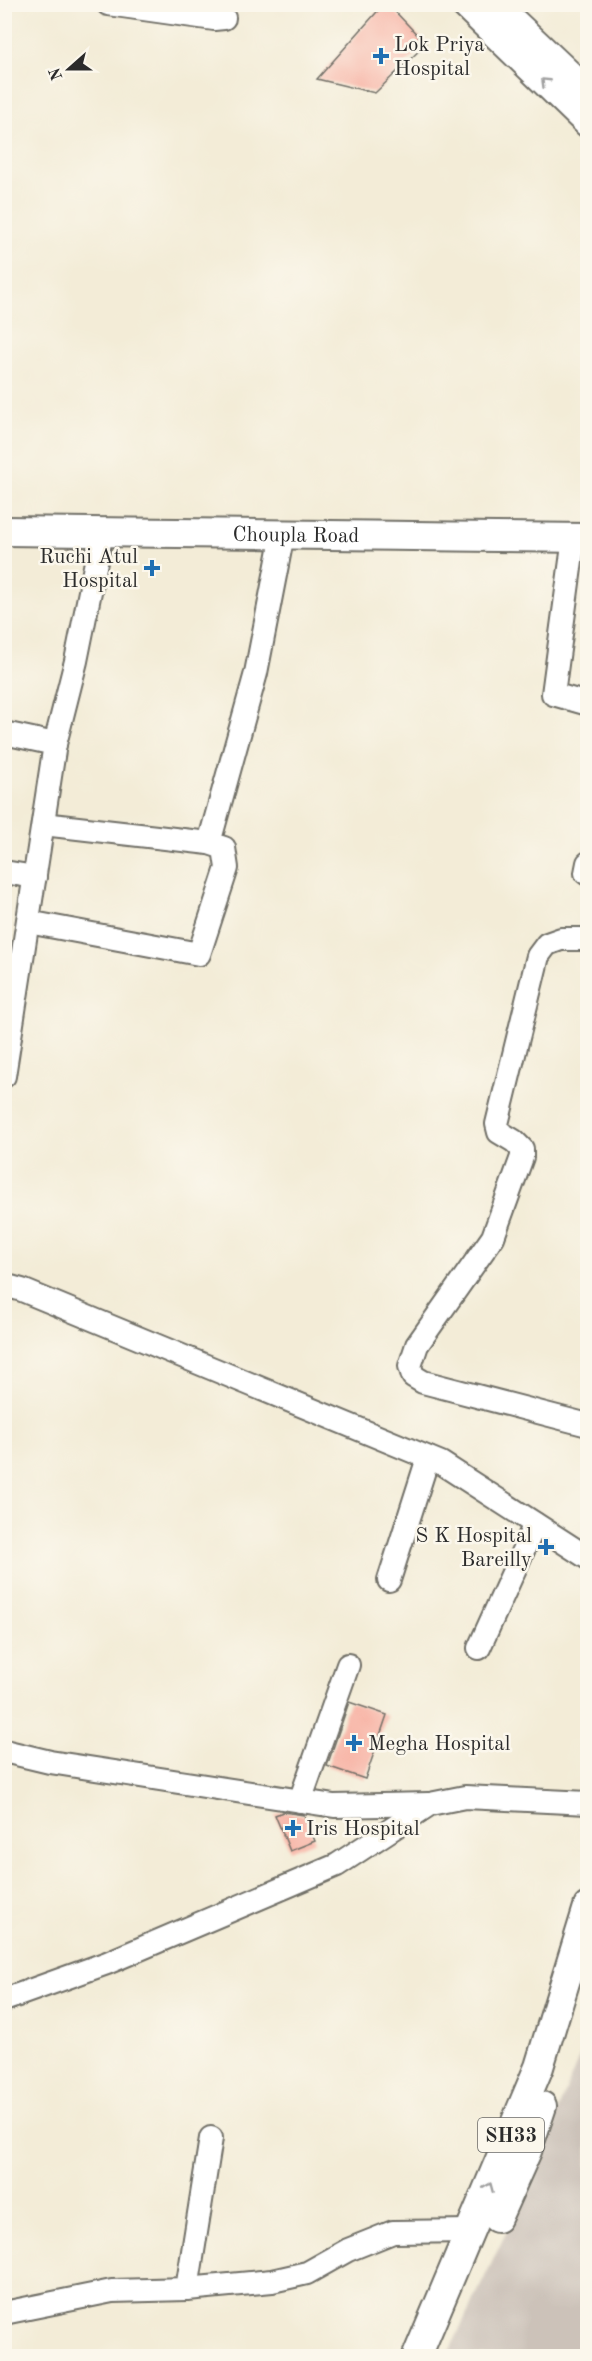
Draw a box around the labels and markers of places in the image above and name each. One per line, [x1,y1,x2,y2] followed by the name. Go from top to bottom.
[394,35,485,80] place label: Lok Priya Hospital
[372,47,390,65] marker: Lok Priya Hospital
[39,547,138,592] place label: Ruchi Atul Hospital
[143,559,161,577] marker: Ruchi Atul Hospital
[415,1526,532,1571] place label: S K Hospital Bareilly
[537,1538,555,1556] marker: S K Hospital Bareilly
[345,1734,363,1752] marker: Megha Hospital
[368,1734,511,1755] place label: Megha Hospital
[284,1819,302,1837] marker: Iris Hospital
[306,1819,420,1840] place label: Iris Hospital

